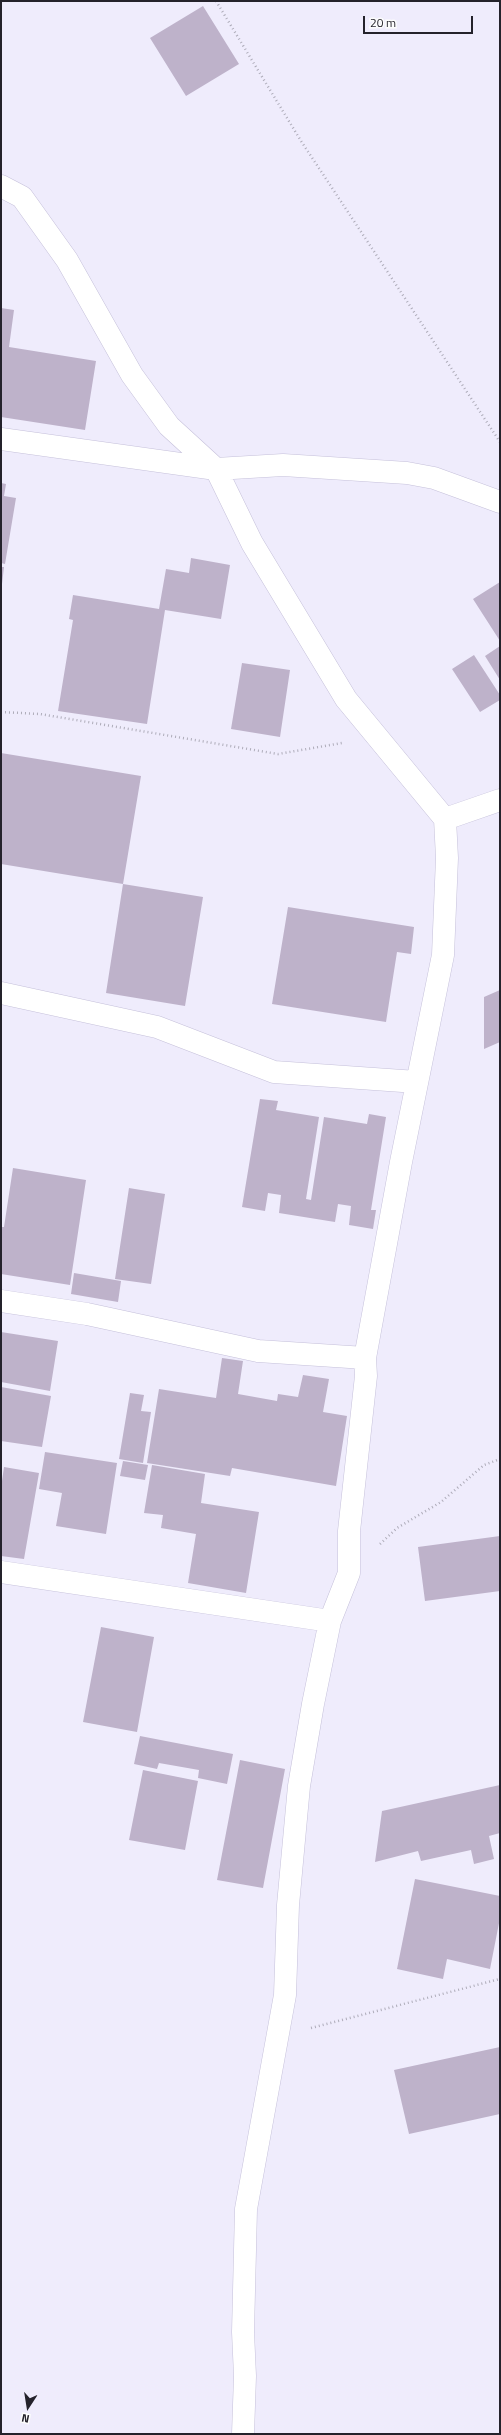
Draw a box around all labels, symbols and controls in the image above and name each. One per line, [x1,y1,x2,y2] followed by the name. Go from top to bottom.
[365,8,475,34] scale bar
[370,13,396,32] text: 20 m
[8,2387,48,2427] north arrow
[20,2410,31,2427] text: N

